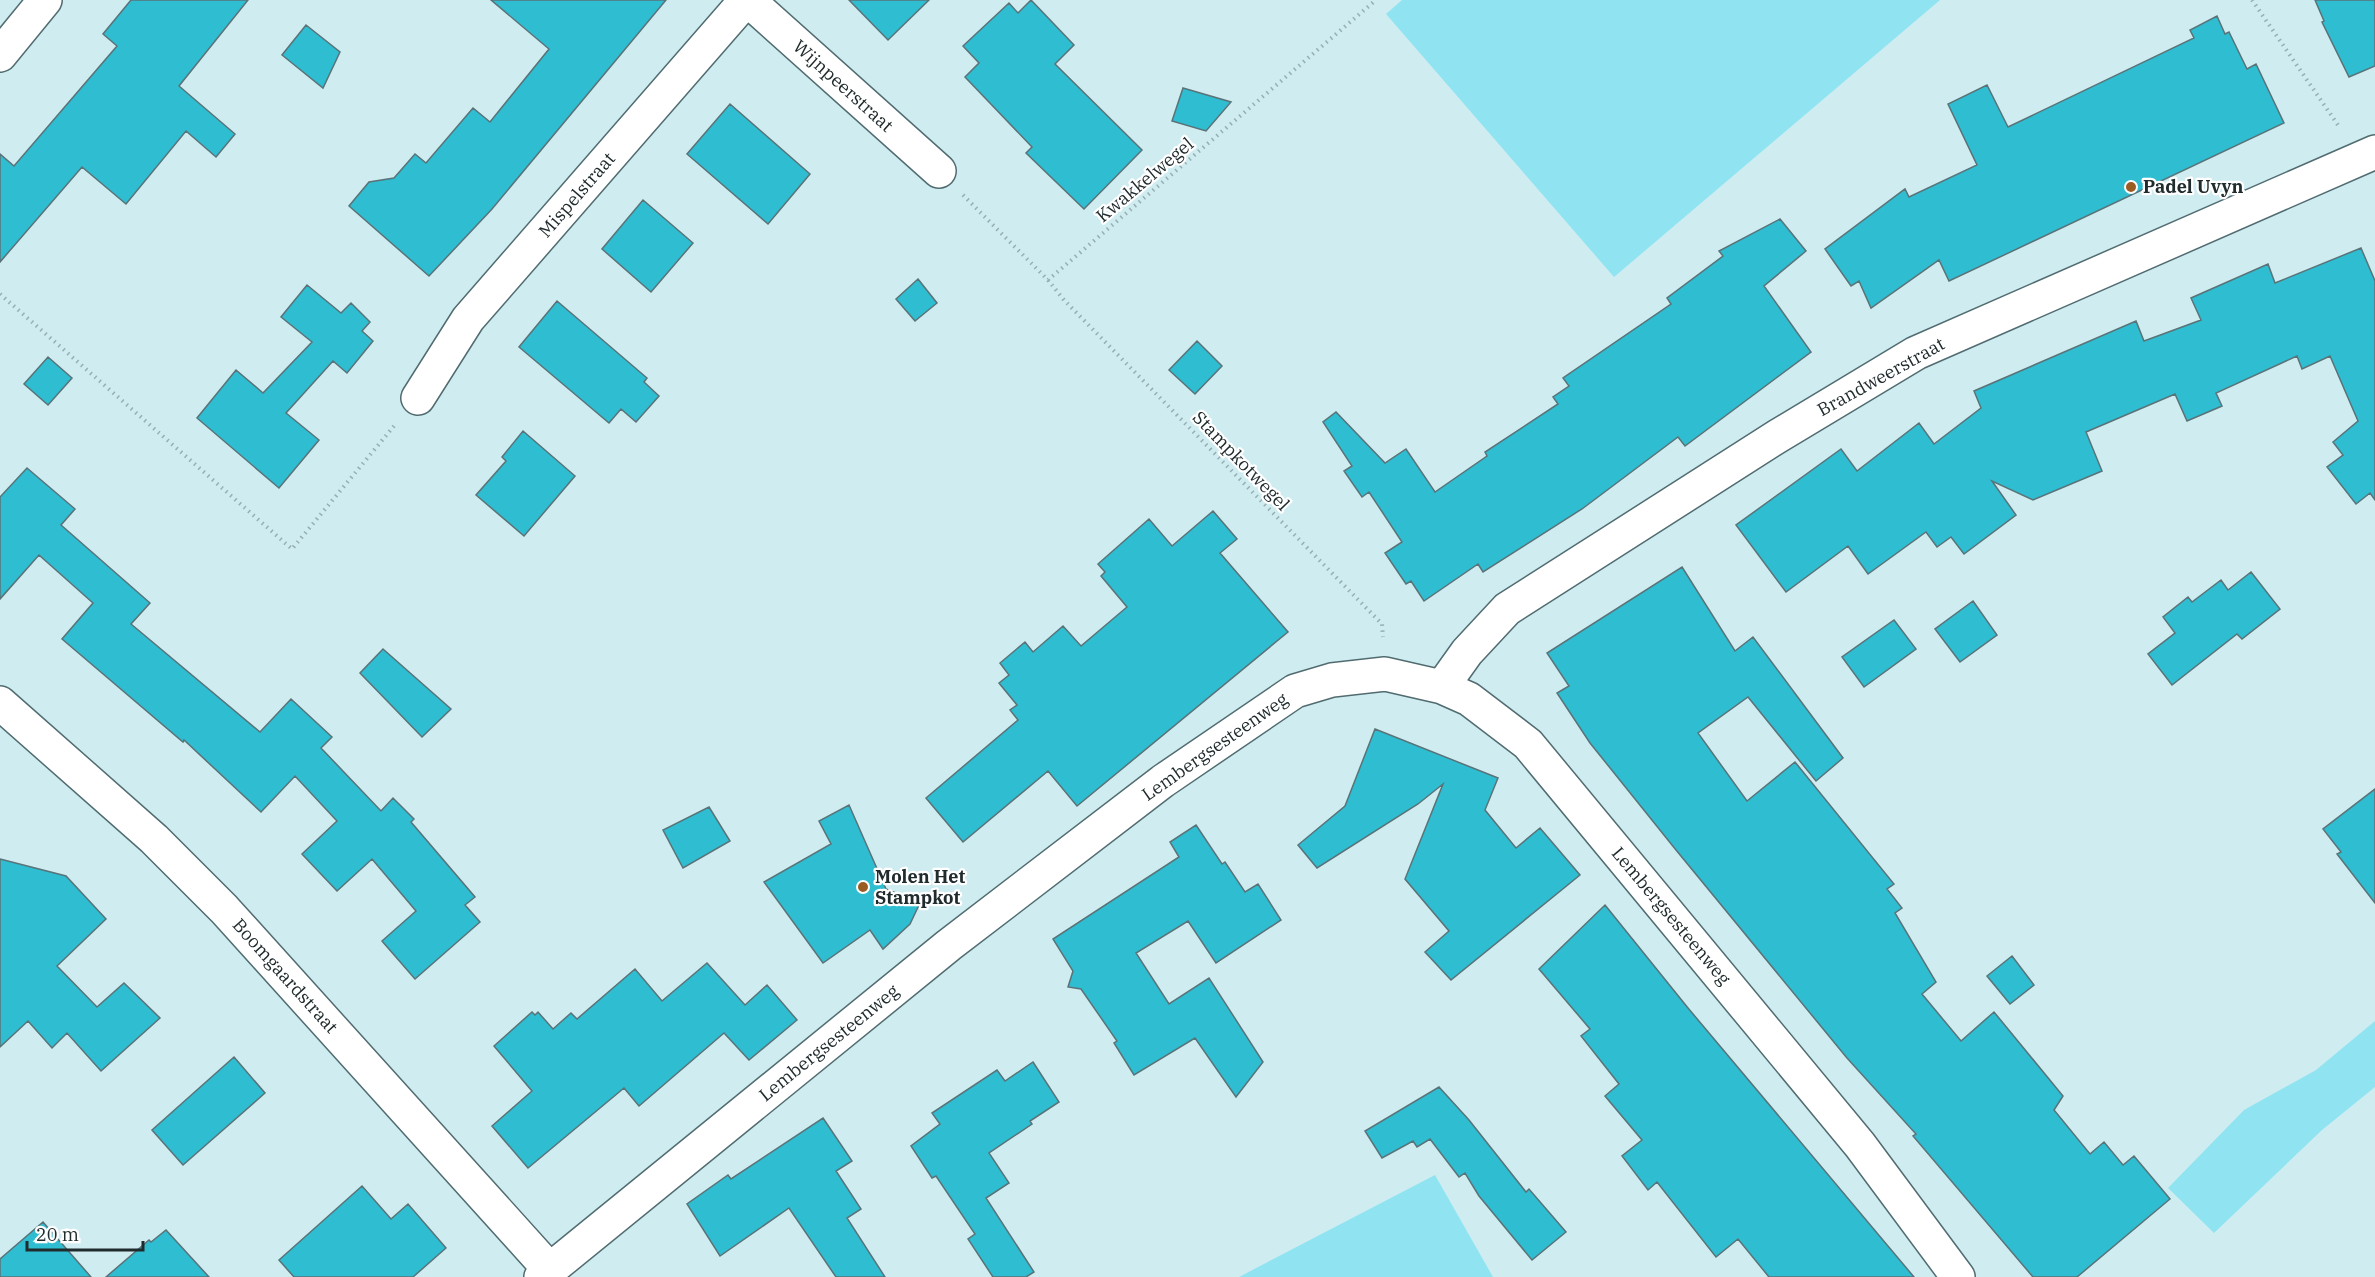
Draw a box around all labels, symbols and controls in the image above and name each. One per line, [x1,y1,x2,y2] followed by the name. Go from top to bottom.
[788,35,898,137] street label: Wijnpeerstraat
[1091,132,1198,227] street label: Kwakkelwegel
[533,147,620,242] street label: Mispelstraat
[2143,175,2243,198] place label: Padel Uvyn
[2124,180,2138,194] marker: Padel Uvyn
[1813,332,1949,421] street label: Brandweerstraat
[1188,406,1295,515] street label: Stampkotwegel
[1137,687,1292,806] street label: Lembergsesteenweg
[1607,842,1736,990] street label: Lembergsesteenweg
[875,865,966,909] place label: Molen Het Stampkot
[856,880,870,894] marker: Molen Het Stampkot
[228,913,343,1038] street label: Boomgaardstraat
[754,979,903,1106] street label: Lembergsesteenweg
[27,1214,142,1252] scale bar
[36,1223,79,1246] text: 20 m

